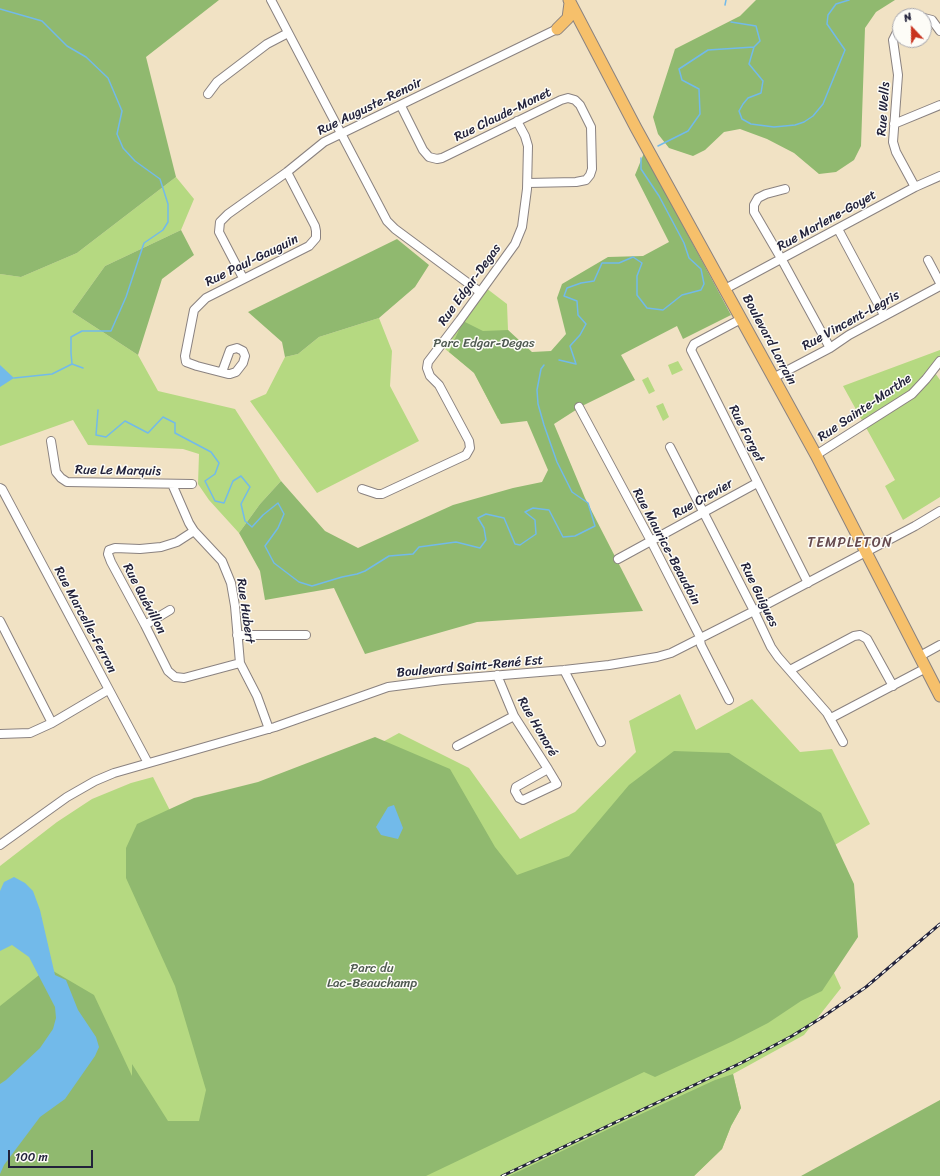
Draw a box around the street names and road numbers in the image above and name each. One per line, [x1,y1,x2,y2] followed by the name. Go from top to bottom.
[315,75,425,139] street label: Rue Auguste-Renoir
[874,81,894,137] street label: Rue Wells
[452,85,554,145] street label: Rue Claude-Monet
[775,187,879,255] street label: Rue Marlene-Goyet
[203,232,301,290] street label: Rue Paul-Gauguin
[435,241,505,329] street label: Rue Edgar-Degas
[800,288,902,354] street label: Rue Vincent-Legris
[739,292,799,388] street label: Boulevard Lorrain
[815,371,915,445] street label: Rue Sainte-Marthe
[725,403,767,465] street label: Rue Forget
[75,462,161,480] street label: Rue Le Marquis
[670,476,736,522] street label: Rue Crevier
[629,486,703,608] street label: Rue Maurice-Beaudoin
[737,560,781,630] street label: Rue Guigues
[119,561,169,637] street label: Rue Quévillon
[50,564,120,676] street label: Rue Marcelle-Ferron
[233,577,257,645] street label: Rue Hubert
[396,653,544,681] street label: Boulevard Saint-René Est
[514,694,560,760] street label: Rue Honoré

